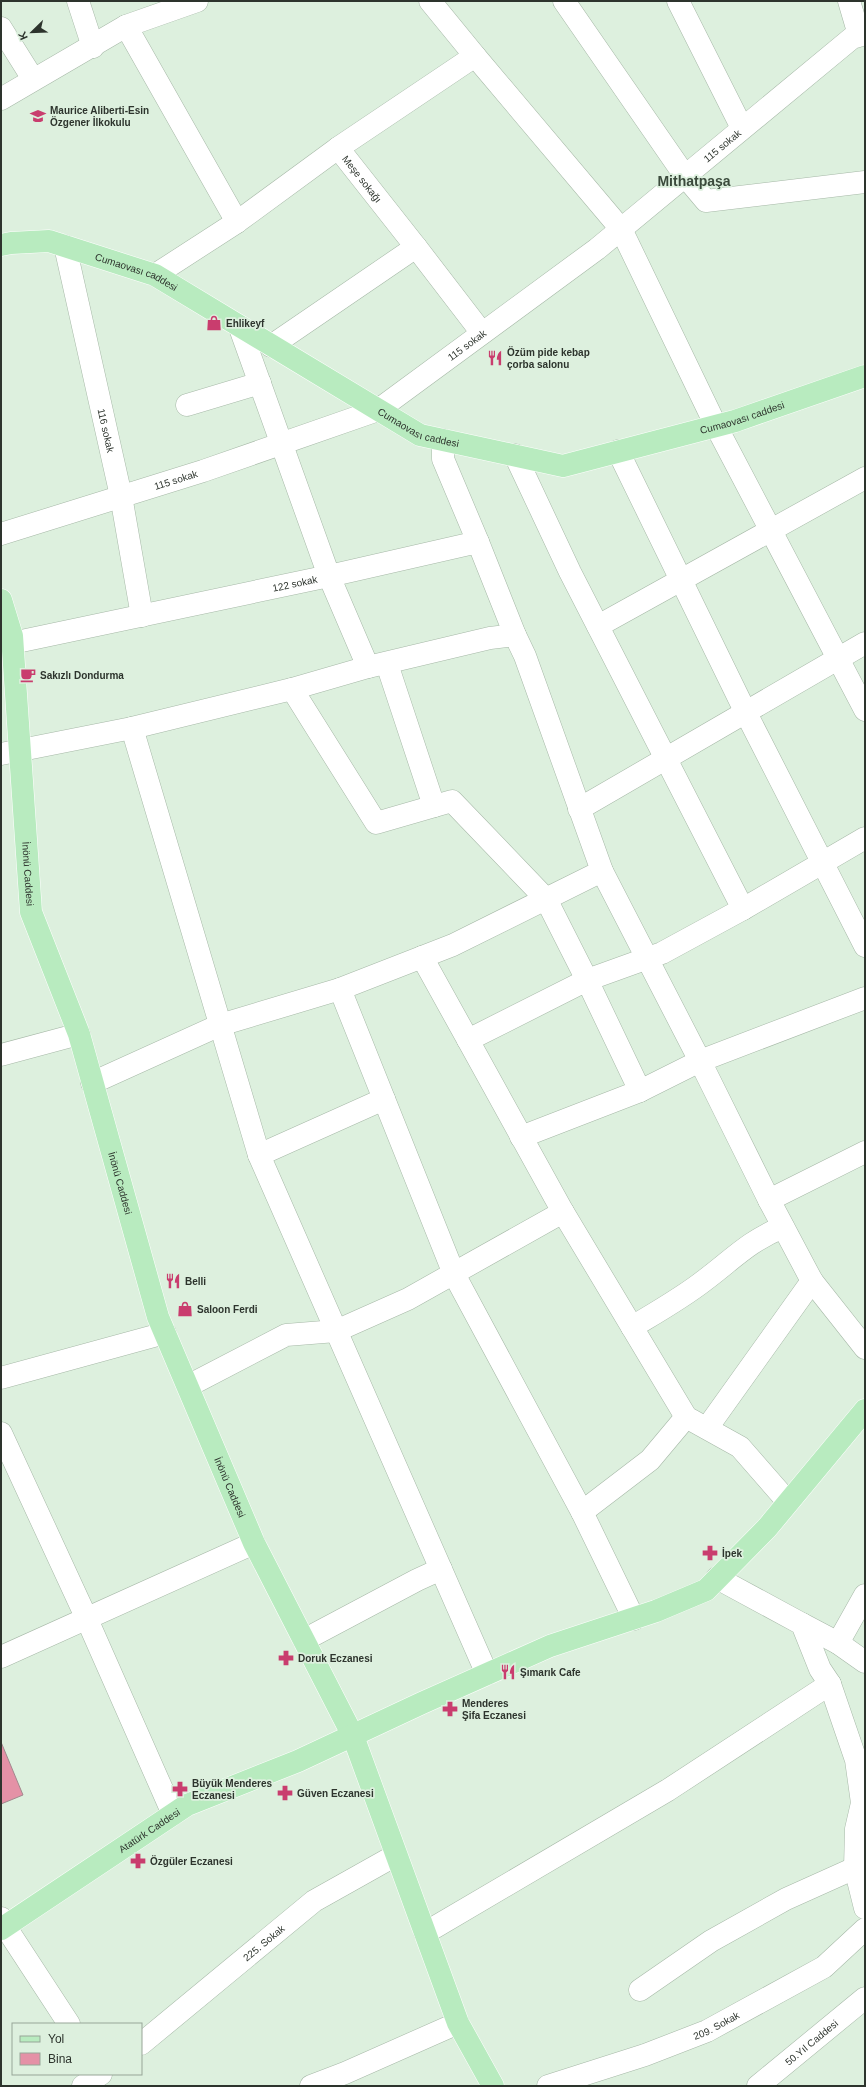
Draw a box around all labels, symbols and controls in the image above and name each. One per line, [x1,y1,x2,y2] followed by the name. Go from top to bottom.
[12,12,52,52] north arrow
[16,30,30,42] text: K
[50,105,149,128] place label: Maurice Aliberti-Esin Özgener İlkokulu
[29,107,47,125] school or university icon: Maurice Aliberti-Esin Özgener İlkokulu
[701,126,744,164] street label: 115 sokak
[340,153,384,204] street label: Meşe sokağı
[657,173,731,189] district label: Mithatpaşa
[94,251,180,293] street label: Cumaovası caddesi
[205,314,223,332] shop icon: Ehlikeyf
[226,318,265,329] place label: Ehlikeyf
[445,326,489,363] street label: 115 sokak
[507,346,590,370] place label: Özüm pide kebap çorba salonu
[486,349,504,367] restaurant icon: Özüm pide kebap çorba salonu
[699,399,786,435] street label: Cumaovası caddesi
[376,405,460,449] street label: Cumaovası caddesi
[96,407,117,454] street label: 116 sokak
[153,467,200,491] street label: 115 sokak
[271,573,319,593] street label: 122 sokak
[19,666,37,684] cafe icon: Sakızlı Dondurma
[40,670,124,681] place label: Sakızlı Dondurma
[21,841,36,906] street label: İnönü Caddesi
[107,1150,135,1215] street label: İnönü Caddesi
[164,1272,182,1290] restaurant icon: Belli
[185,1276,206,1287] place label: Belli
[176,1300,194,1318] shop icon: Saloon Ferdi
[197,1304,258,1315] place label: Saloon Ferdi
[213,1455,248,1519] street label: İnönü Caddesi
[701,1544,719,1562] pharmacy icon: İpek
[722,1547,742,1559] place label: İpek
[277,1649,295,1667] pharmacy icon: Doruk Eczanesi
[298,1653,373,1664] place label: Doruk Eczanesi
[499,1663,517,1681] restaurant icon: Şımarık Cafe
[520,1667,581,1678] place label: Şımarık Cafe
[462,1698,526,1721] place label: Menderes Şifa Eczanesi
[441,1700,459,1718] pharmacy icon: Menderes Şifa Eczanesi
[192,1778,272,1801] place label: Büyük Menderes Eczanesi
[171,1780,189,1798] pharmacy icon: Büyük Menderes Eczanesi
[276,1784,294,1802] pharmacy icon: Güven Eczanesi
[297,1788,374,1799] place label: Güven Eczanesi
[116,1806,182,1855] street label: Atatürk Caddesi
[129,1852,147,1870] pharmacy icon: Özgüler Eczanesi
[150,1855,233,1867] place label: Özgüler Eczanesi
[241,1922,287,1963] street label: 225. Sokak
[692,2009,742,2041] street label: 209. Sokak
[783,2017,840,2067] street label: 50.Yıl Caddesi
[12,2023,142,2075] legend
[48,2032,64,2046] text: Yol
[48,2052,72,2066] text: Bina

